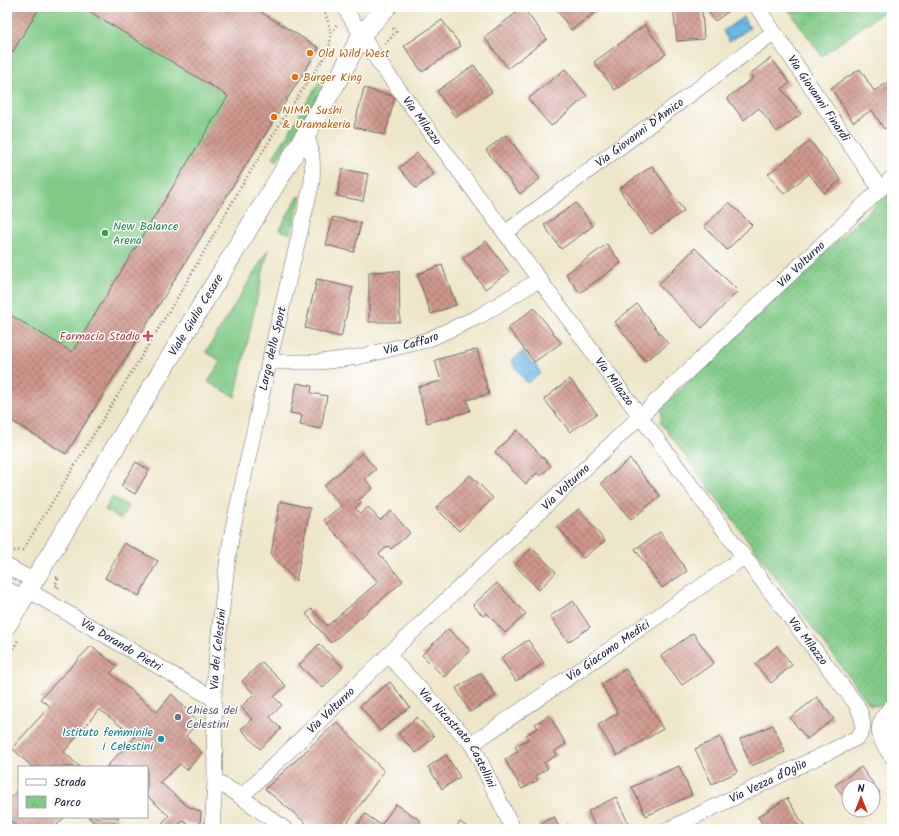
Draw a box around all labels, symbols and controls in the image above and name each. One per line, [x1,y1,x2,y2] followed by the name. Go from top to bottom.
[318,44,390,63] place label: Old Wild West
[305,48,315,58] marker: Old Wild West
[782,51,855,146] street label: Via Giovanni Finardi
[303,68,363,87] place label: Burger King
[290,72,300,82] marker: Burger King
[397,93,446,149] street label: Via Milazzo
[592,93,688,172] street label: Via Giovanni D'Amico
[282,101,351,134] place label: NIMA Sushi & Uramakeria
[269,112,279,122] marker: NIMA Sushi & Uramakeria
[113,217,179,250] place label: New Balance Arena
[100,228,110,238] marker: New Balance Arena
[773,237,830,292] street label: Via Volturno
[164,270,229,360] street label: Viale Giulio Cesare
[254,304,292,393] street label: Largo dello Sport
[59,327,140,346] place label: Farmacia Stadio
[381,327,442,360] street label: Via Caffaro
[143,331,153,341] marker: Farmacia Stadio
[590,353,638,410] street label: Via Milazzo
[537,459,595,515] street label: Via Volturno
[205,607,232,690] street label: Via dei Celestini
[783,613,832,670] street label: Via Milazzo
[77,614,166,677] street label: Via Dorando Pietri
[562,615,655,687] street label: Via Giacomo Medici
[303,683,360,738] street label: Via Volturno
[414,684,501,792] street label: Via Nicostrato Castellini
[186,701,239,734] place label: Chiesa dei Celestini
[173,712,183,722] marker: Chiesa dei Celestini
[62,723,154,756] place label: Istituto femminile i Celestini
[156,734,166,744] marker: Istituto femminile i Celestini
[726,754,810,809] street label: Via Vezza d'Oglio
[18,766,148,818] legend
[54,773,87,792] text: Strada
[841,778,881,818] north arrow
[858,780,865,798] text: N
[54,793,81,812] text: Parco

